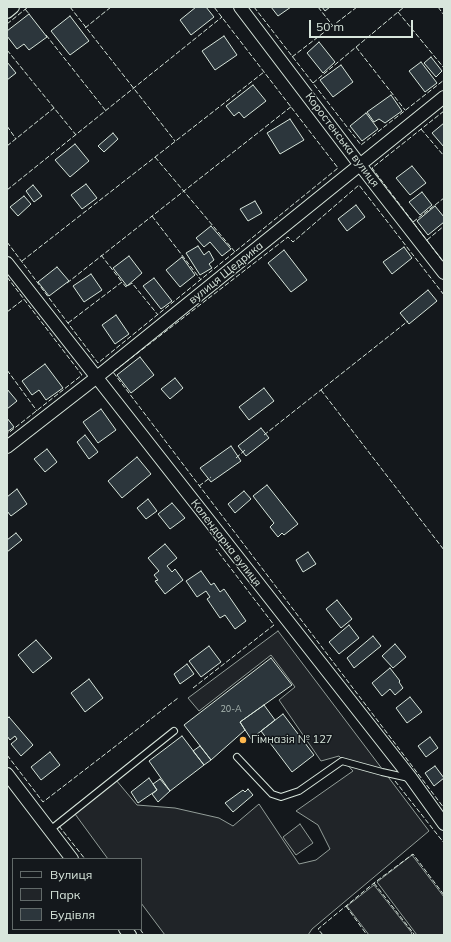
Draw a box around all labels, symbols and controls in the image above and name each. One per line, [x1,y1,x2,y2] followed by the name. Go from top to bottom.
[311,12,415,38] scale bar
[316,19,344,34] text: 50 m
[302,90,382,190] street label: Коростенська вулиця
[186,239,266,307] street label: вулиця Щедрика
[188,497,264,589] street label: Календарна вулиця
[220,704,242,714] house number: 20-А
[251,733,332,747] place label: Гімназія № 127
[238,735,248,745] marker: Гімназія № 127
[12,858,142,930] legend
[50,867,92,882] text: Вулиця
[50,887,80,902] text: Парк
[50,907,95,922] text: Будівля

